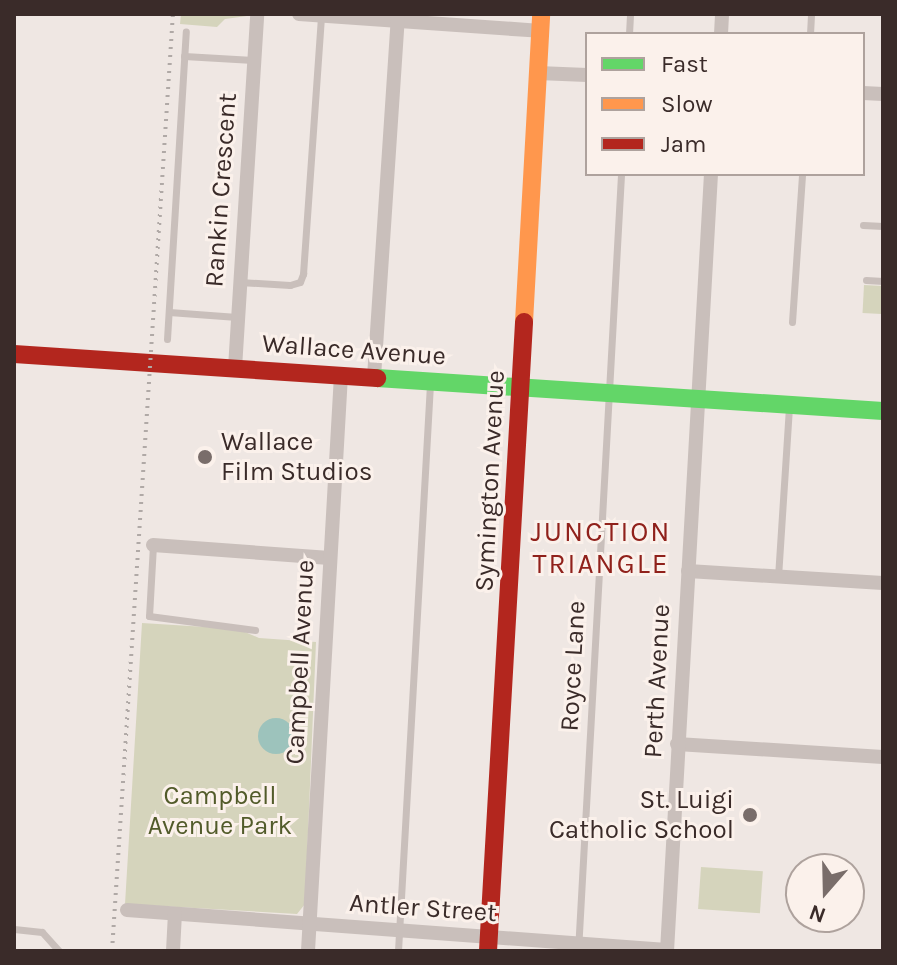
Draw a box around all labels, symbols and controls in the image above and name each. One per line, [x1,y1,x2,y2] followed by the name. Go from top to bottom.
[585,32,865,176] legend
[661,50,708,78] text: Fast
[661,90,713,118] text: Slow
[199,92,243,288] street label: Rankin Crescent
[661,130,706,158] text: Jam
[261,328,447,372] street label: Wallace Avenue
[469,369,511,593] street label: Symington Avenue
[221,426,372,488] place label: Wallace Film Studios
[196,448,214,466] marker: Wallace Film Studios
[531,515,671,581] district label: JUNCTION TRIANGLE
[279,559,321,765] street label: Campbell Avenue
[554,600,592,732] street label: Royce Lane
[637,603,677,759] street label: Perth Avenue
[148,780,292,842] park label: Campbell Avenue Park
[549,784,734,846] place label: St. Luigi Catholic School
[741,806,759,824] marker: St. Luigi Catholic School
[785,853,865,933] north arrow
[348,887,498,929] street label: Antler Street
[806,899,829,929] text: N

